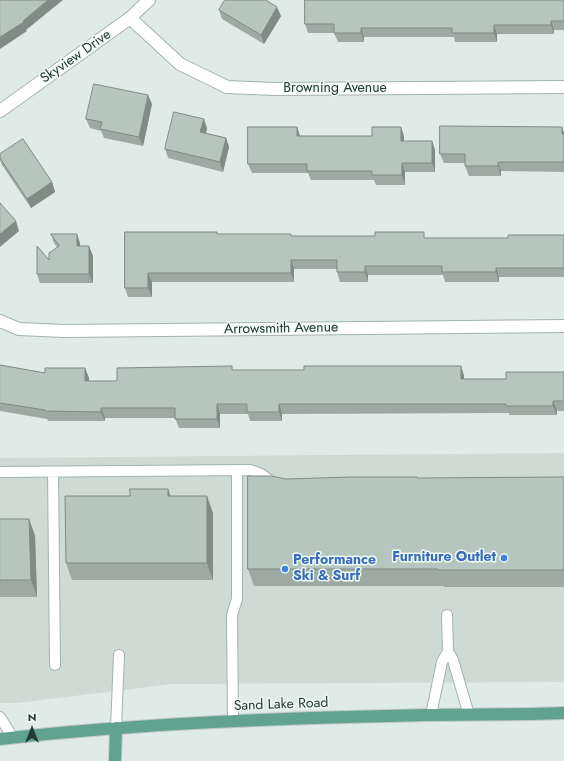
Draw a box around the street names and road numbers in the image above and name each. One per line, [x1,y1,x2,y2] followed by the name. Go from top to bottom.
[37,27,115,87] street label: Skyview Drive
[283,81,387,97] street label: Browning Avenue
[224,320,338,338] street label: Arrowsmith Avenue
[233,695,329,715] street label: Sand Lake Road

